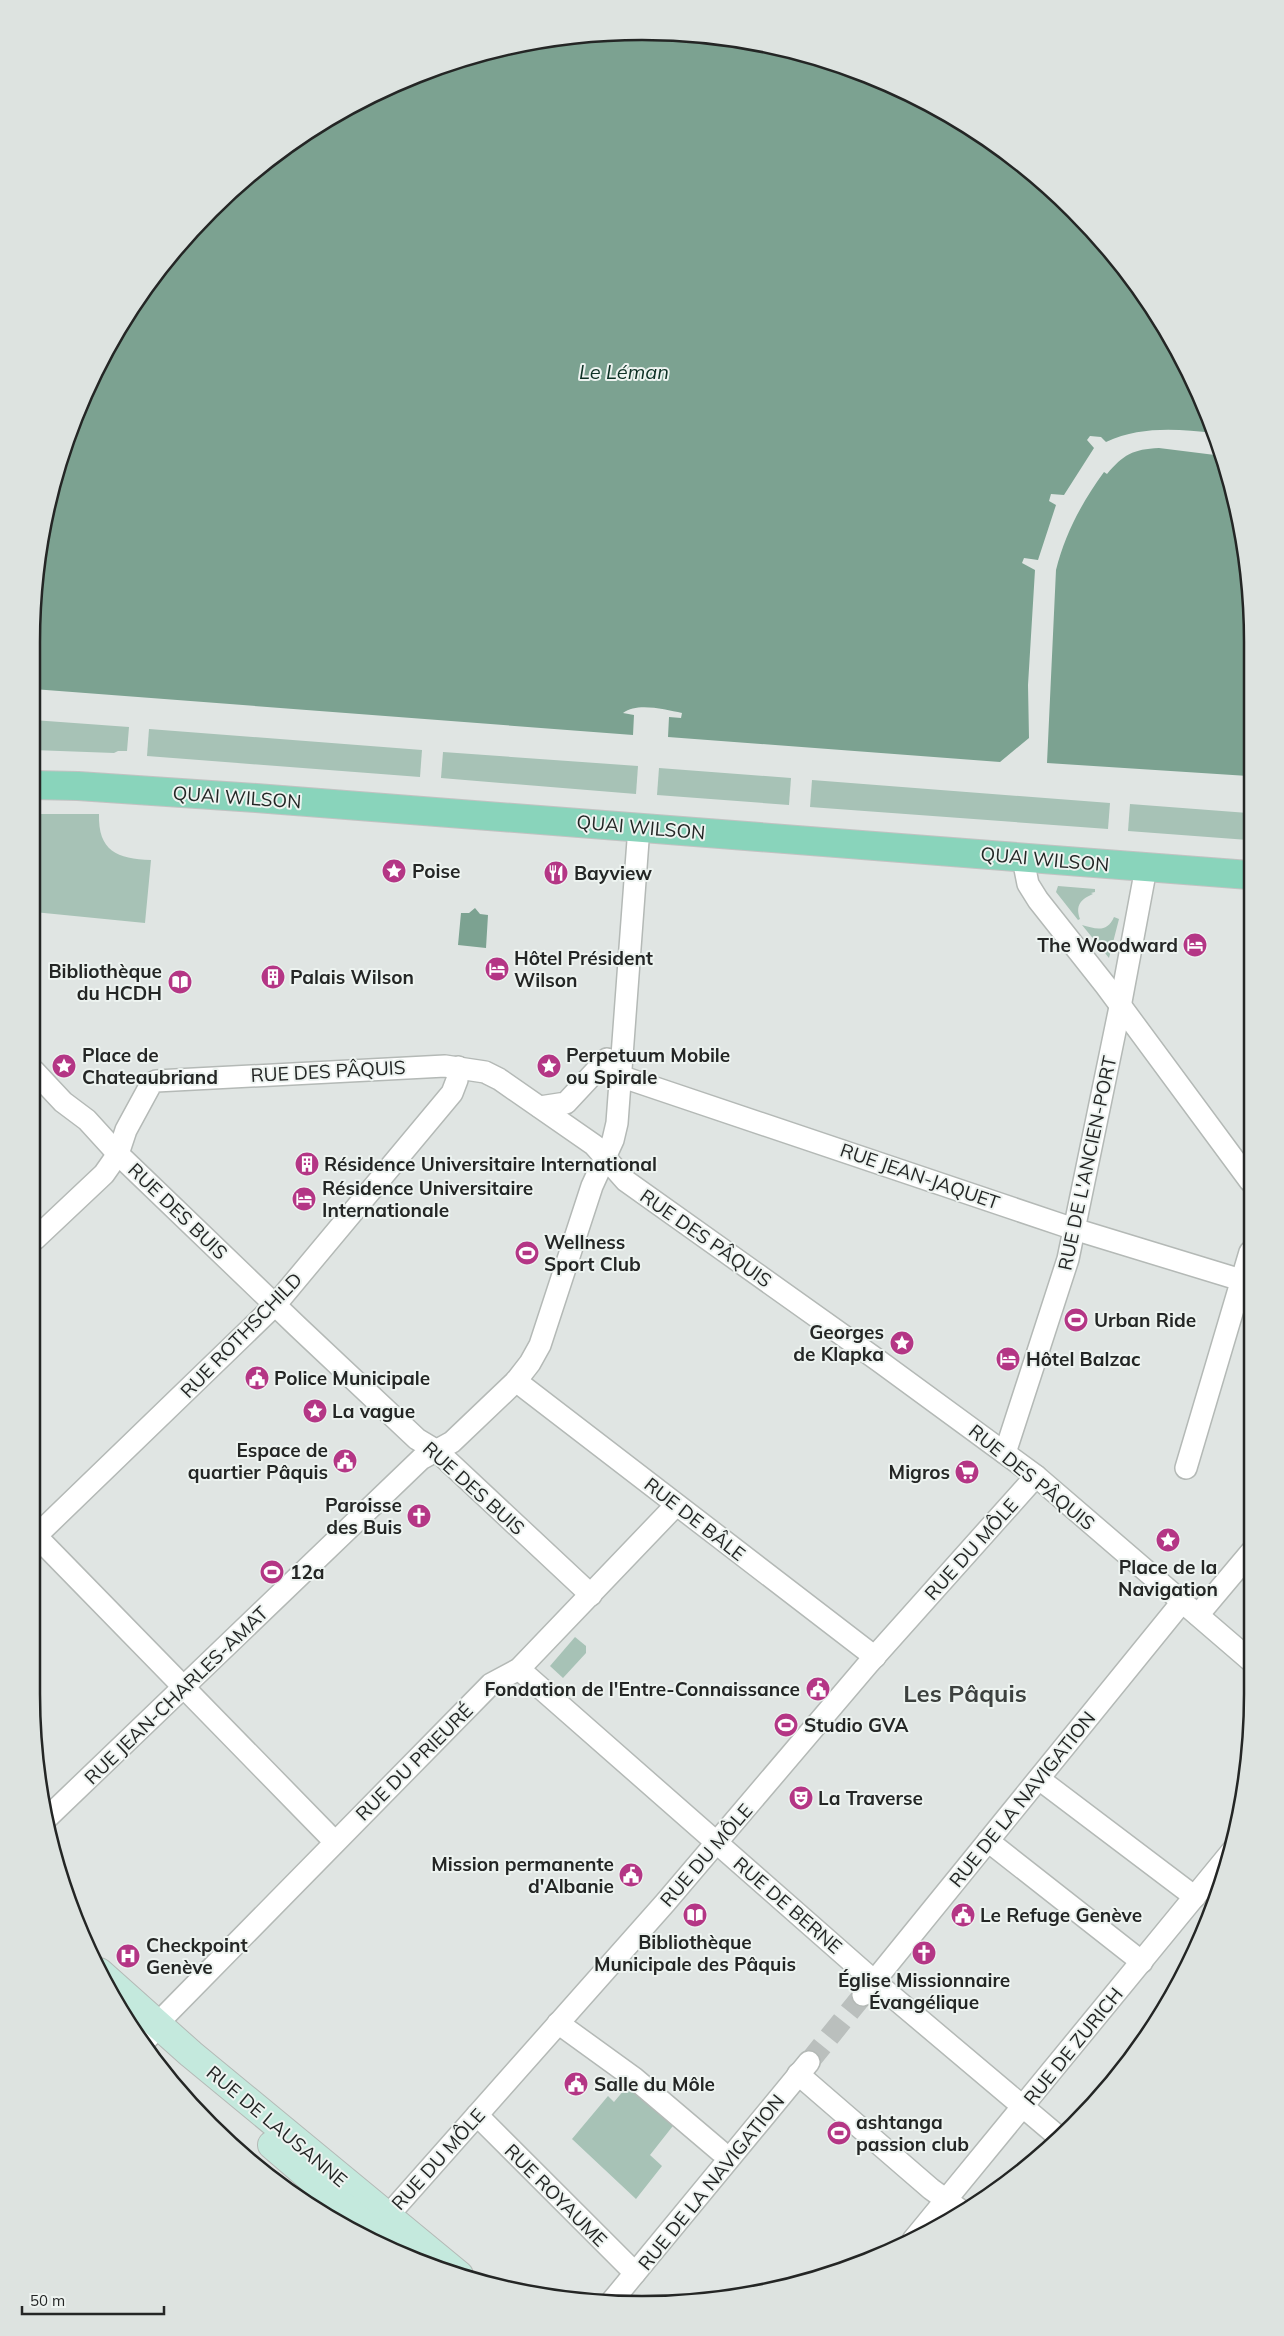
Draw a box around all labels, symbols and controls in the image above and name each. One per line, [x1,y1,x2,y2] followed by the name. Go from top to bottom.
[579,359,669,384] water label: Le Léman
[172,781,302,813] street label: QUAI WILSON
[576,809,706,845] street label: QUAI WILSON
[980,841,1110,877] street label: QUAI WILSON
[381,858,407,884] place icon: Poise
[412,859,460,883] place label: Poise
[543,860,569,886] restaurant icon: Bayview
[574,861,652,885] place label: Bayview
[1182,932,1208,958] hotel icon: The Woodward
[1037,933,1178,957] place label: The Woodward
[514,946,653,992] place label: Hôtel Président Wilson
[484,956,510,982] hotel icon: Hôtel Président Wilson
[48,959,162,1005] place label: Bibliothèque du HCDH
[260,964,286,990] building icon: Palais Wilson
[290,965,414,989] place label: Palais Wilson
[167,969,193,995] library icon: Bibliothèque du HCDH
[82,1043,218,1089] place label: Place de Chateaubriand
[566,1043,730,1089] place label: Perpetuum Mobile ou Spirale
[51,1053,77,1079] place icon: Place de Chateaubriand
[536,1053,562,1079] place icon: Perpetuum Mobile ou Spirale
[1053,1053,1122,1272] street label: RUE DE L'ANCIEN-PORT
[250,1055,406,1087] street label: RUE DES PÂQUIS
[837,1137,1003,1215] street label: RUE JEAN-JAQUET
[294,1151,320,1177] building icon: Résidence Universitaire International
[324,1152,657,1176] place label: Résidence Universitaire International
[123,1158,233,1264] street label: RUE DES BUIS
[322,1176,533,1222] place label: Résidence Universitaire Internationale
[636,1184,776,1292] street label: RUE DES PÂQUIS
[291,1186,317,1212] hotel icon: Résidence Universitaire Internationale
[544,1230,641,1276] place label: Wellness Sport Club
[514,1240,540,1266] sports icon: Wellness Sport Club
[175,1267,307,1403] street label: RUE ROTHSCHILD
[1063,1307,1089,1333] sports icon: Urban Ride
[1094,1308,1196,1332] place label: Urban Ride
[793,1320,884,1366] place label: Georges de Klapka
[889,1330,915,1356] place icon: Georges de Klapka
[995,1346,1021,1372] hotel icon: Hôtel Balzac
[1026,1347,1141,1371] place label: Hôtel Balzac
[244,1365,270,1391] public building icon: Police Municipale
[274,1366,430,1390] place label: Police Municipale
[302,1398,328,1424] place icon: La vague
[332,1399,415,1423] place label: La vague
[964,1419,1100,1535] street label: RUE DES PÂQUIS
[418,1436,530,1540] street label: RUE DES BUIS
[188,1438,328,1484] place label: Espace de quartier Pâquis
[332,1448,358,1474] public building icon: Espace de quartier Pâquis
[954,1459,980,1485] supermarket icon: Migros
[889,1460,950,1484] place label: Migros
[640,1472,750,1566] street label: RUE DE BÂLE
[325,1493,402,1539] place label: Paroisse des Buis
[919,1493,1023,1605] street label: RUE DU MÔLE
[406,1503,432,1529] church icon: Paroisse des Buis
[1155,1527,1181,1553] place icon: Place de la Navigation
[1118,1555,1218,1601] place label: Place de la Navigation
[259,1559,285,1585] sports icon: 12a
[290,1560,325,1584] place label: 12a
[79,1600,273,1789] street label: RUE JEAN-CHARLES-AMAT
[805,1676,831,1702] public building icon: Fondation de l'Entre-Connaissance
[485,1677,800,1701] place label: Fondation de l'Entre-Connaissance
[903,1678,1027,1708] district label: Les Pâquis
[350,1698,478,1826] street label: RUE DU PRIEURÉ
[944,1706,1100,1892] street label: RUE DE LA NAVIGATION
[773,1712,799,1738] sports icon: Studio GVA
[804,1713,909,1737] place label: Studio GVA
[788,1785,814,1811] theatre icon: La Traverse
[818,1786,923,1810] place label: La Traverse
[655,1799,757,1911] street label: RUE DU MÔLE
[729,1851,847,1959] street label: RUE DE BERNE
[431,1852,614,1898] place label: Mission permanente d'Albanie
[618,1862,644,1888] public building icon: Mission permanente d'Albanie
[682,1902,708,1928] library icon: Bibliothèque Municipale des Pâquis
[950,1902,976,1928] public building icon: Le Refuge Genève
[980,1903,1142,1927] place label: Le Refuge Genève
[594,1930,796,1976] place label: Bibliothèque Municipale des Pâquis
[146,1933,248,1979] place label: Checkpoint Genève
[911,1940,937,1966] church icon: Église Missionnaire Évangélique
[115,1943,141,1969] hospital icon: Checkpoint Genève
[838,1968,1010,2014] place label: Église Missionnaire Évangélique
[1018,1982,1128,2110] street label: RUE DE ZURICH
[202,2060,352,2192] street label: RUE DE LAUSANNE
[563,2071,589,2097] public building icon: Salle du Môle
[594,2072,715,2096] place label: Salle du Môle
[633,2089,789,2275] street label: RUE DE LA NAVIGATION
[386,2103,490,2215] street label: RUE DU MÔLE
[856,2110,969,2156] place label: ashtanga passion club
[826,2120,852,2146] sports icon: ashtanga passion club
[500,2139,612,2251] street label: RUE ROYAUME
[22,2284,165,2316] scale bar
[30,2291,65,2310] text: 50 m

